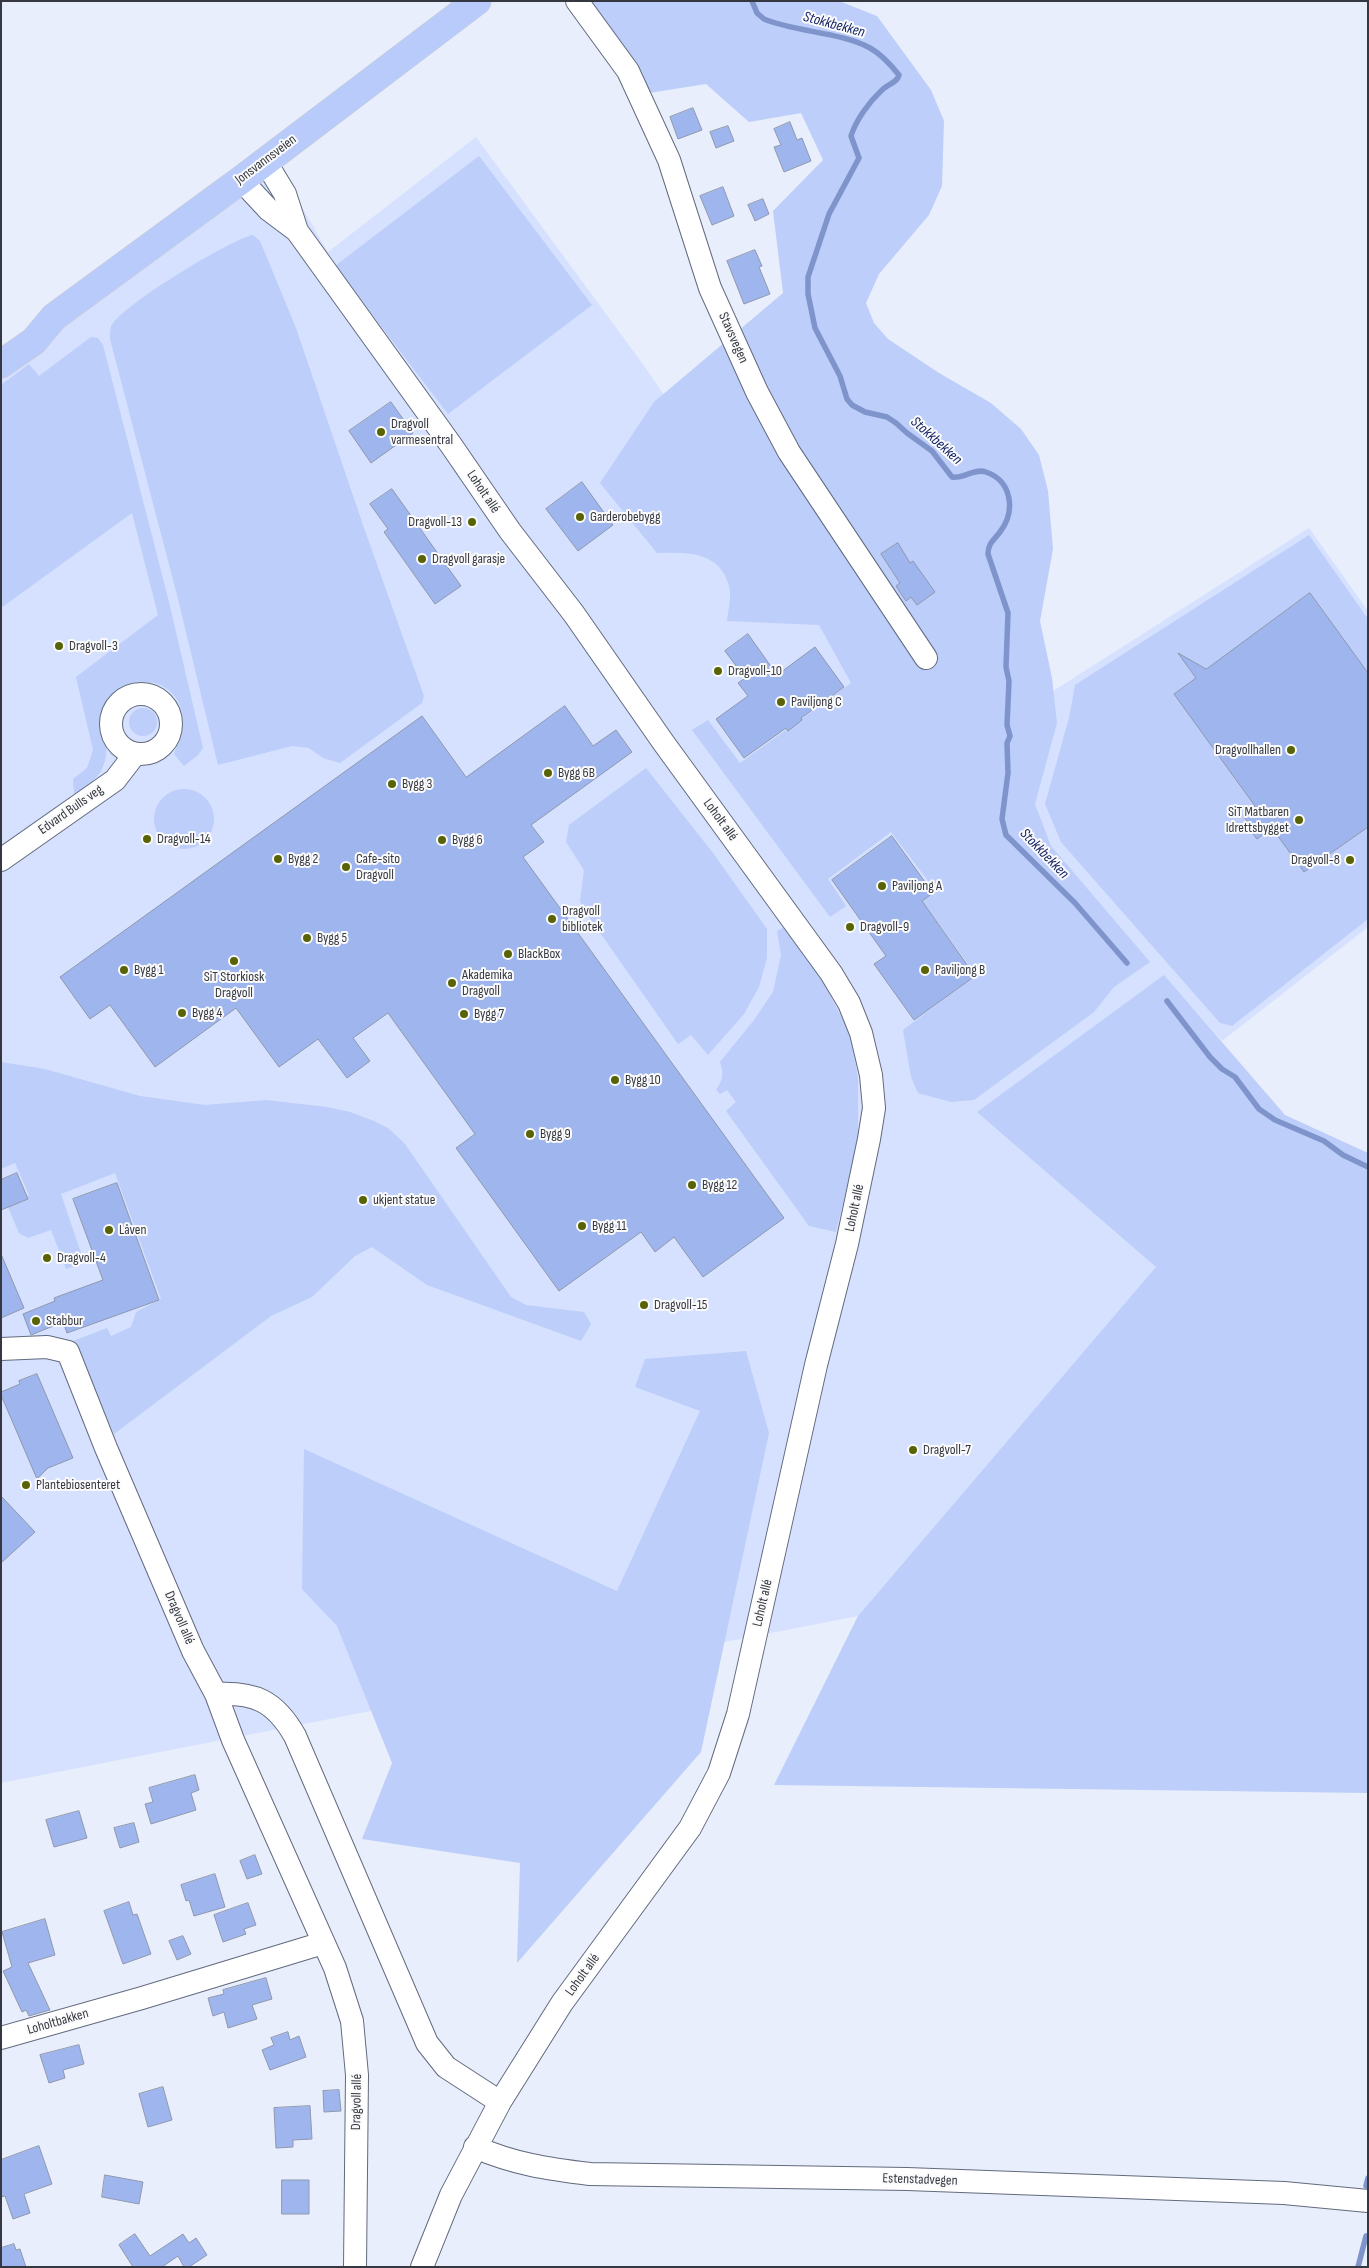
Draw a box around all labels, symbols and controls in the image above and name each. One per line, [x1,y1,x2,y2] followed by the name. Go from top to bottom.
[801,8,867,42] water label: Stokkbekken
[232,132,300,188] street label: Jonsvannsveien
[714,310,752,366] street label: Stavsvegen
[907,413,965,469] water label: Stokkbekken
[391,416,453,448] place label: Dragvoll varmesentral
[375,426,387,438] marker: Dragvoll varmesentral
[463,467,503,517] street label: Loholt allé
[590,509,661,525] place label: Garderobebygg
[574,511,586,523] marker: Garderobebygg
[408,514,462,530] place label: Dragvoll-13
[466,516,478,528] marker: Dragvoll-13
[432,551,505,567] place label: Dragvoll garasje
[416,553,428,565] marker: Dragvoll garasje
[69,638,118,654] place label: Dragvoll-3
[53,640,65,652] marker: Dragvoll-3
[728,663,782,679] place label: Dragvoll-10
[712,665,724,677] marker: Dragvoll-10
[791,694,842,710] place label: Paviljong C
[775,696,787,708] marker: Paviljong C
[1215,742,1281,758] place label: Dragvollhallen
[1285,744,1297,756] marker: Dragvollhallen
[558,765,595,781] place label: Bygg 6B
[542,767,554,779] marker: Bygg 6B
[402,776,432,792] place label: Bygg 3
[386,778,398,790] marker: Bygg 3
[35,782,107,838] street label: Edvard Bulls veg
[699,796,741,844] street label: Loholt allé
[1226,804,1289,836] place label: SiT Matbaren Idrettsbygget
[1293,814,1305,826] marker: SiT Matbaren Idrettsbygget
[1016,825,1072,883] water label: Stokkbekken
[157,831,211,847] place label: Dragvoll-14
[452,832,483,848] place label: Bygg 6
[141,833,153,845] marker: Dragvoll-14
[436,834,448,846] marker: Bygg 6
[288,851,318,867] place label: Bygg 2
[356,851,400,884] place label: Cafe-sito Dragvoll
[1291,852,1340,868] place label: Dragvoll-8
[272,853,284,865] marker: Bygg 2
[1344,854,1356,866] marker: Dragvoll-8
[340,861,352,873] marker: Cafe-sito Dragvoll
[892,878,942,894] place label: Paviljong A
[876,880,888,892] marker: Paviljong A
[562,903,603,936] place label: Dragvoll bibliotek
[546,913,558,925] marker: Dragvoll bibliotek
[860,919,909,935] place label: Dragvoll-9
[844,921,856,933] marker: Dragvoll-9
[317,930,347,946] place label: Bygg 5
[301,932,313,944] marker: Bygg 5
[518,946,560,962] place label: BlackBox
[502,948,514,960] marker: BlackBox
[228,955,240,967] marker: SiT Storkiosk Dragvoll
[134,962,163,978] place label: Bygg 1
[935,962,985,978] place label: Paviljong B
[118,964,130,976] marker: Bygg 1
[919,964,931,976] marker: Paviljong B
[462,967,513,1000] place label: Akademika Dragvoll
[204,969,264,1002] place label: SiT Storkiosk Dragvoll
[446,977,458,989] marker: Akademika Dragvoll
[192,1005,222,1021] place label: Bygg 4
[474,1006,504,1022] place label: Bygg 7
[176,1007,188,1019] marker: Bygg 4
[458,1008,470,1020] marker: Bygg 7
[625,1072,661,1088] place label: Bygg 10
[609,1074,621,1086] marker: Bygg 10
[540,1126,571,1142] place label: Bygg 9
[524,1128,536,1140] marker: Bygg 9
[702,1177,737,1193] place label: Bygg 12
[686,1179,698,1191] marker: Bygg 12
[842,1183,868,1233] street label: Loholt allé
[373,1192,435,1208] place label: ukjent statue
[357,1194,369,1206] marker: ukjent statue
[592,1218,626,1234] place label: Bygg 11
[576,1220,588,1232] marker: Bygg 11
[119,1222,146,1238] place label: Låven
[103,1224,115,1236] marker: Låven
[57,1250,106,1266] place label: Dragvoll-4
[41,1252,53,1264] marker: Dragvoll-4
[654,1297,707,1313] place label: Dragvoll-15
[638,1299,650,1311] marker: Dragvoll-15
[46,1313,83,1329] place label: Stabbur
[30,1315,42,1327] marker: Stabbur
[923,1442,971,1458] place label: Dragvoll-7
[907,1444,919,1456] marker: Dragvoll-7
[36,1477,120,1493] place label: Plantebiosenteret
[20,1479,32,1491] marker: Plantebiosenteret
[749,1578,777,1628] street label: Loholt allé
[160,1589,198,1647] street label: Dragvoll allé
[562,1951,604,1999] street label: Loholt allé
[26,2005,90,2039] street label: Loholtbakken
[348,2074,366,2130] street label: Dragvoll allé
[882,2170,958,2190] street label: Estenstadvegen

